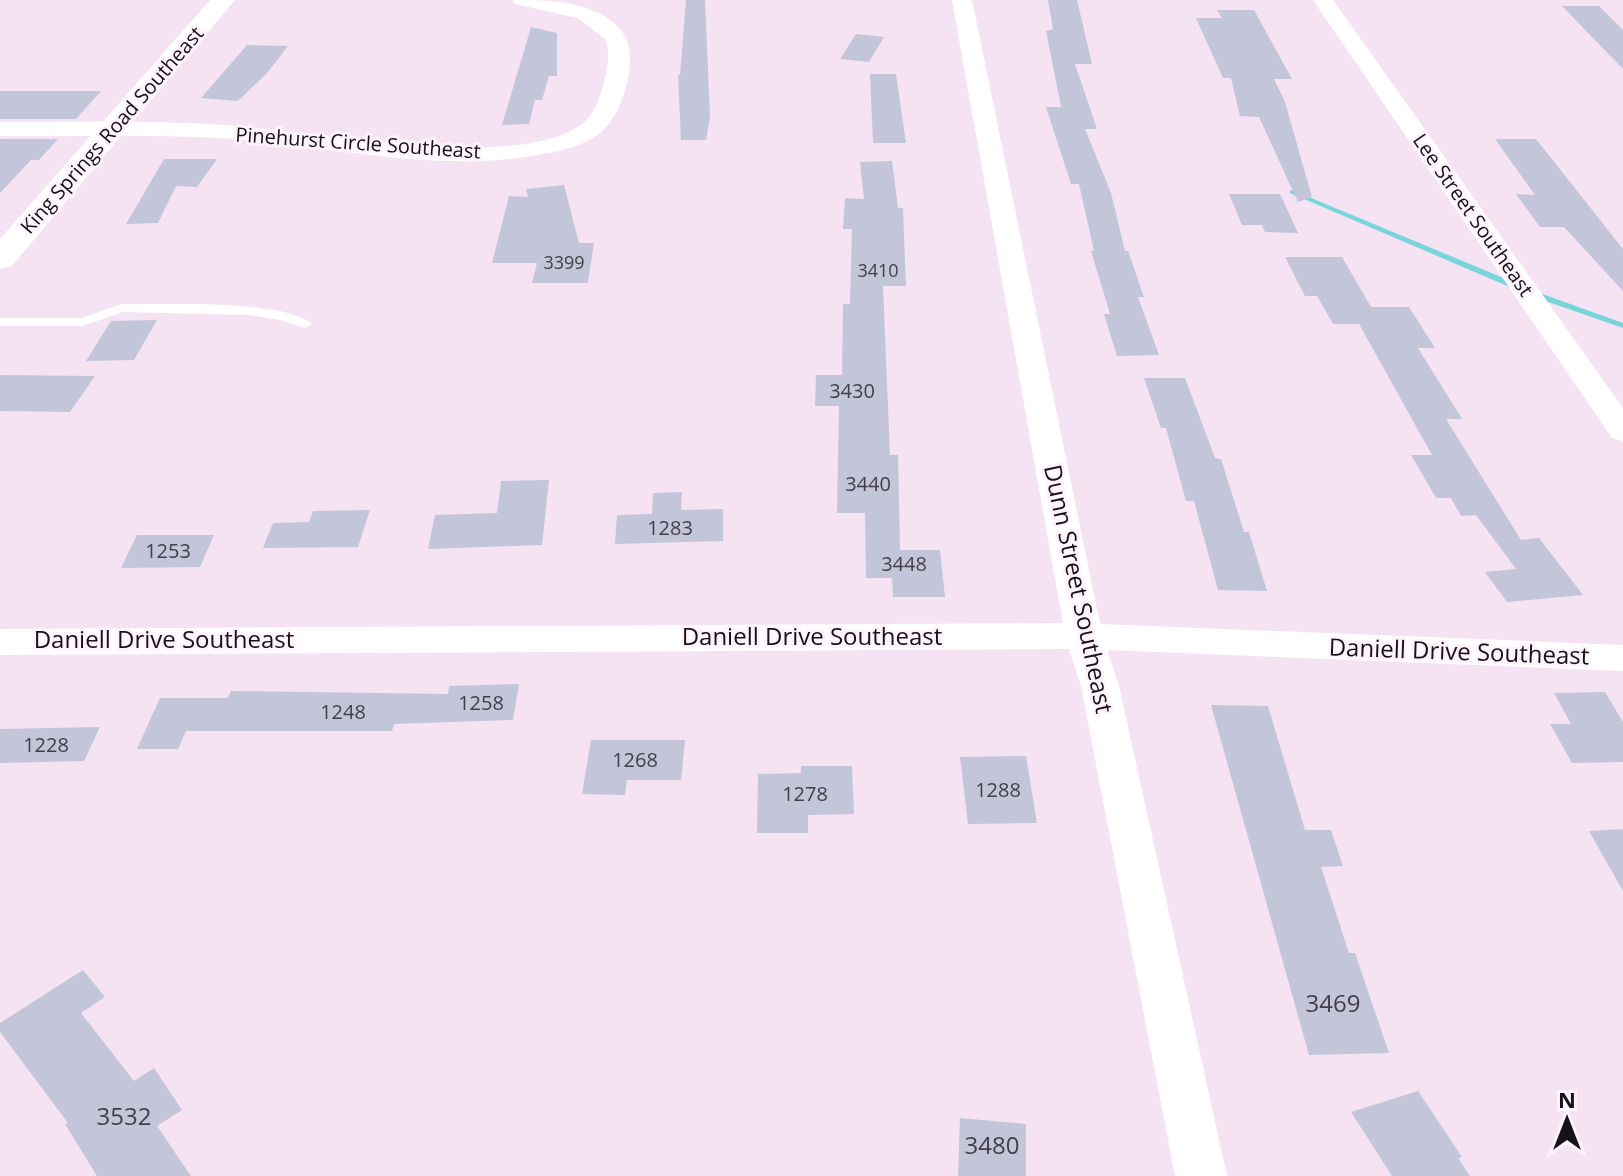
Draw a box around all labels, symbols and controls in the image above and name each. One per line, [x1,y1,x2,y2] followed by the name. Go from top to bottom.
[14,20,209,239] street label: King Springs Road Southeast
[235,120,482,165] street label: Pinehurst Circle Southeast
[1407,128,1540,301] street label: Lee Street Southeast
[543,250,585,274] house number: 3399
[857,258,899,282] house number: 3410
[829,377,875,404] house number: 3430
[1037,461,1122,716] street label: Dunn Street Southeast
[845,470,891,497] house number: 3440
[647,514,693,541] house number: 1283
[145,537,191,564] house number: 1253
[881,550,927,577] house number: 3448
[682,619,942,652] street label: Daniell Drive Southeast
[34,622,294,655] street label: Daniell Drive Southeast
[1328,629,1590,672] street label: Daniell Drive Southeast
[458,689,504,716] house number: 1258
[320,698,366,725] house number: 1248
[23,731,69,758] house number: 1228
[612,746,658,773] house number: 1268
[975,776,1021,803] house number: 1288
[782,780,828,807] house number: 1278
[1306,986,1360,1019] house number: 3469
[1527,1080,1607,1160] north arrow
[1558,1084,1576,1114] text: N
[97,1099,151,1132] house number: 3532
[965,1128,1019,1161] house number: 3480

